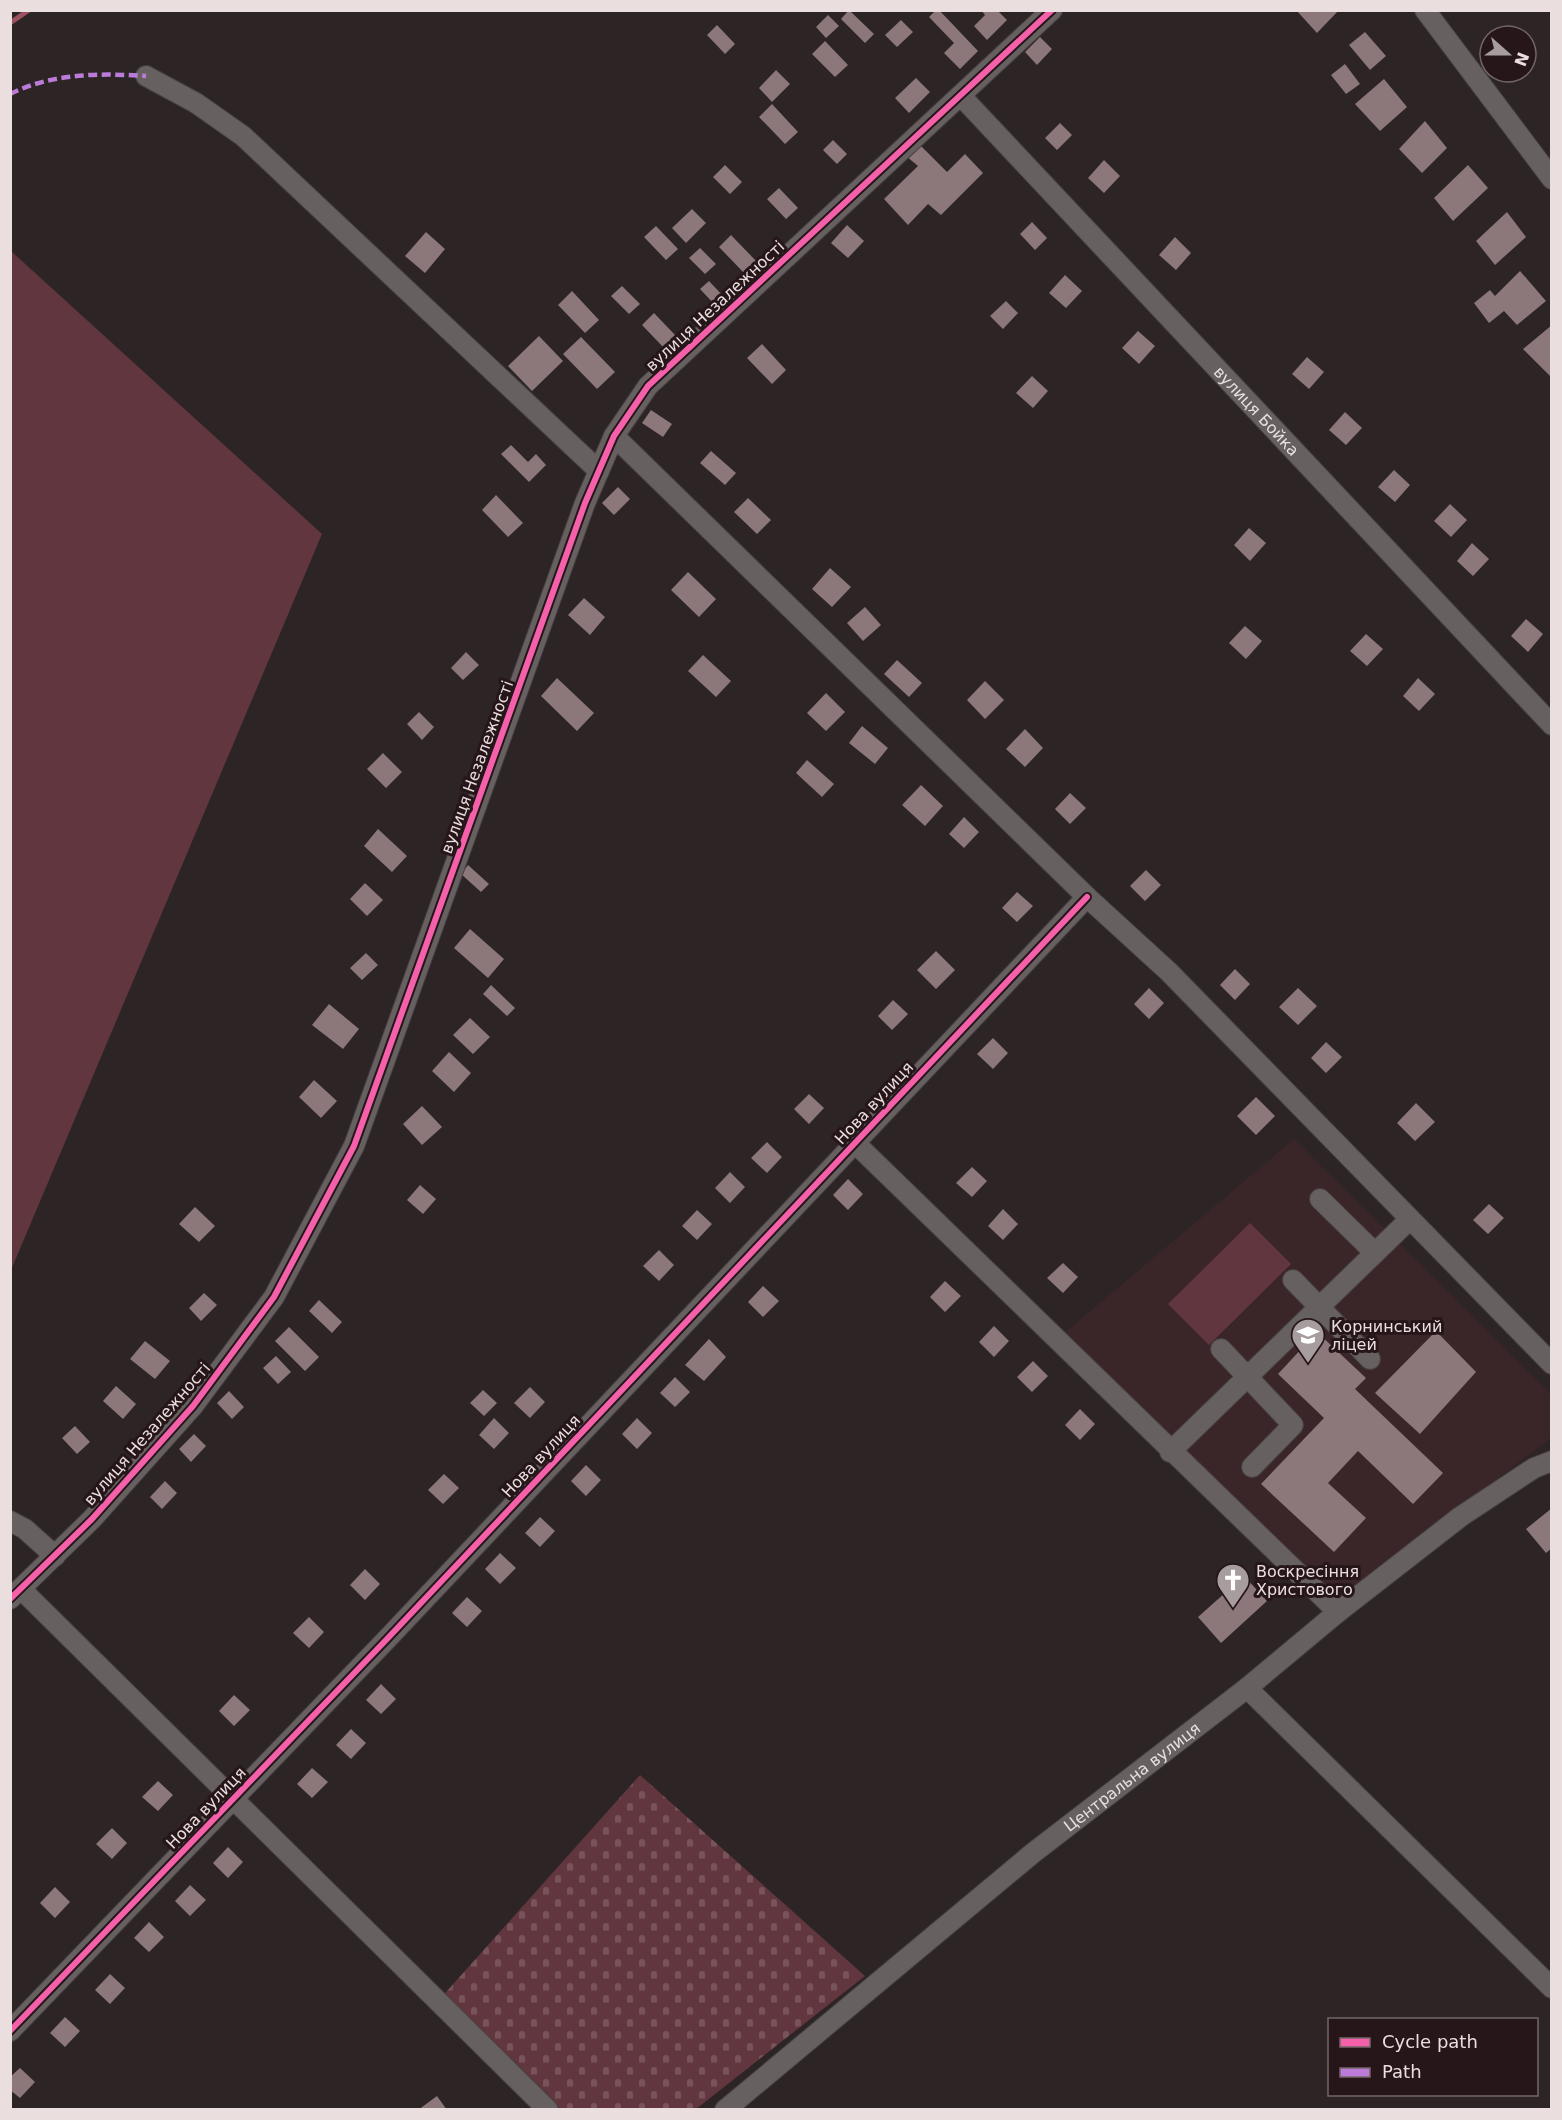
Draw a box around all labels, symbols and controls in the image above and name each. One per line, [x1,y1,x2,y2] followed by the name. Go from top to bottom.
[1478,24,1538,84] north arrow
[1510,50,1533,69] text: N
[642,237,788,375] street label: вулиця Незалежності
[1210,362,1303,460] street label: вулиця Бойка
[437,678,517,856] street label: вулиця Незалежності
[831,1058,917,1148] street label: Нова вулиця
[1290,1317,1326,1364] school or university icon: Корнинський ліцей
[1331,1317,1442,1354] place label: Корнинський ліцей
[80,1359,214,1509] street label: вулиця Незалежності
[498,1411,584,1501] street label: Нова вулиця
[1215,1562,1251,1609] church icon: Воскресіння Христового
[1256,1562,1359,1599] place label: Воскресіння Христового
[1060,1718,1204,1835] street label: Центральна вулиця
[162,1763,250,1853] street label: Нова вулиця
[1328,2018,1538,2096] legend
[1382,2031,1478,2052] text: Cycle path
[1382,2061,1422,2082] text: Path

